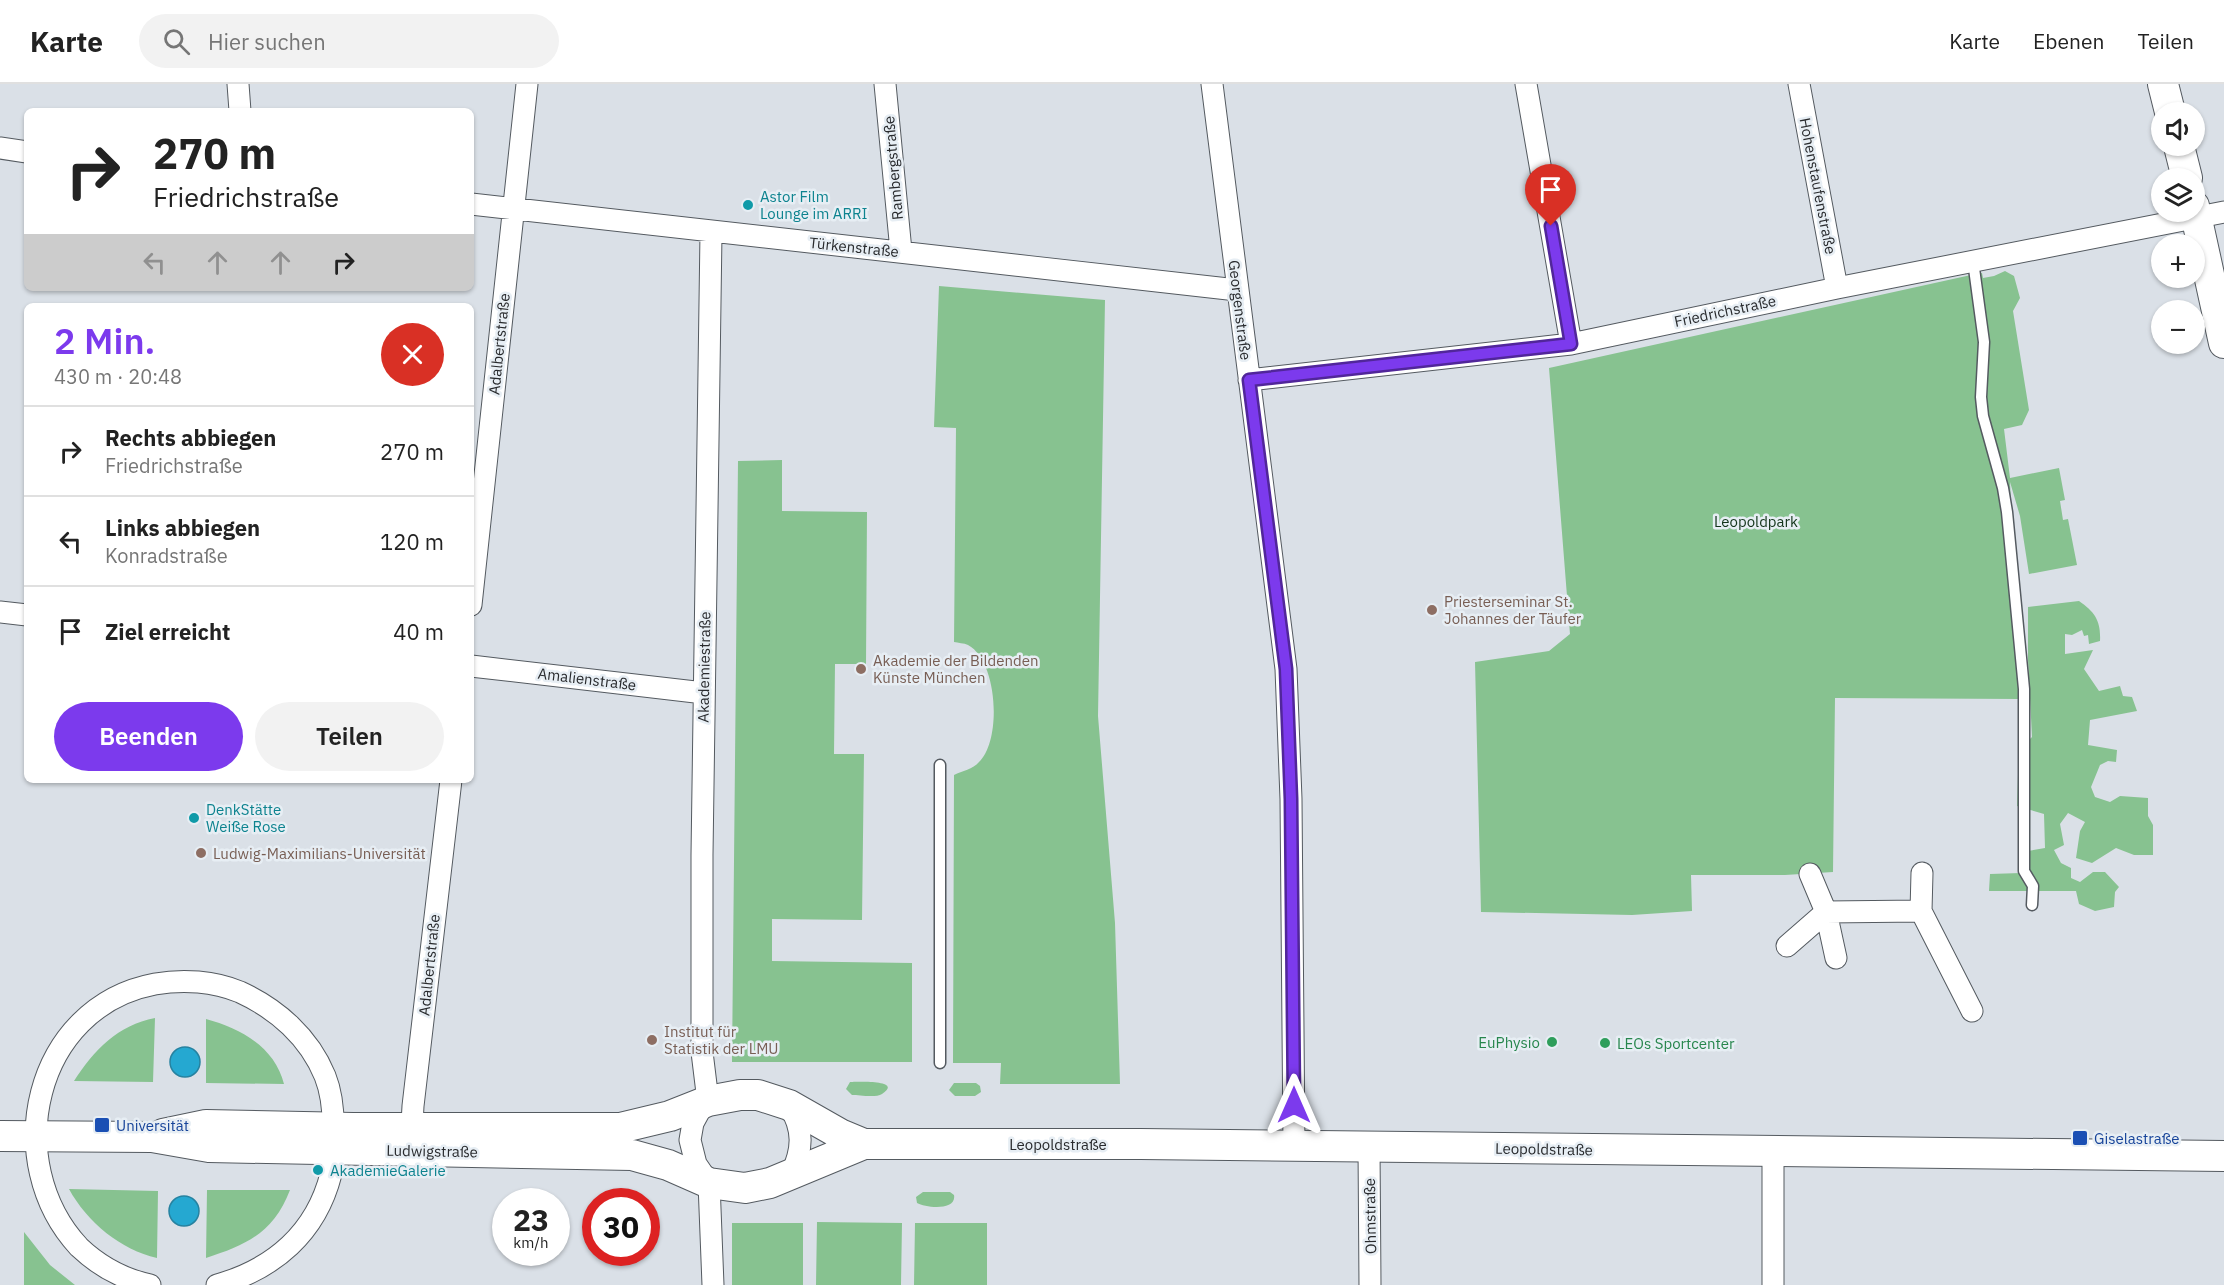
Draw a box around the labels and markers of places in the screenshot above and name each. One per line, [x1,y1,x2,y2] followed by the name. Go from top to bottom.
[1525,164,1576,226] pin
[760,187,868,223] place label: Astor Film Lounge im ARRI
[741,198,755,212] marker: Astor Film Lounge im ARRI
[1444,592,1582,628] place label: Priesterseminar St. Johannes der Täufer
[1425,603,1439,617] marker: Priesterseminar St. Johannes der Täufer
[873,651,1039,687] place label: Akademie der Bildenden Künste München
[854,662,868,676] marker: Akademie der Bildenden Künste München
[206,800,286,836] place label: DenkStätte Weiße Rose
[187,811,201,825] marker: DenkStätte Weiße Rose
[213,844,426,863] place label: Ludwig-Maximilians-Universität
[194,846,208,860] marker: Ludwig-Maximilians-Universität
[664,1022,779,1058] place label: Institut für Statistik der LMU
[645,1033,659,1047] marker: Institut für Statistik der LMU
[1478,1033,1540,1052] place label: EuPhysio
[1617,1034,1735,1053] place label: LEOs Sportcenter
[1545,1035,1559,1049] marker: EuPhysio
[1598,1036,1612,1050] marker: LEOs Sportcenter
[93,1116,111,1134] marker: Universität
[116,1116,189,1135] place label: Universität
[2071,1129,2089,1147] marker: Giselastraße
[2094,1129,2180,1148] place label: Giselastraße
[330,1161,446,1180] place label: AkademieGalerie
[311,1163,325,1177] marker: AkademieGalerie

